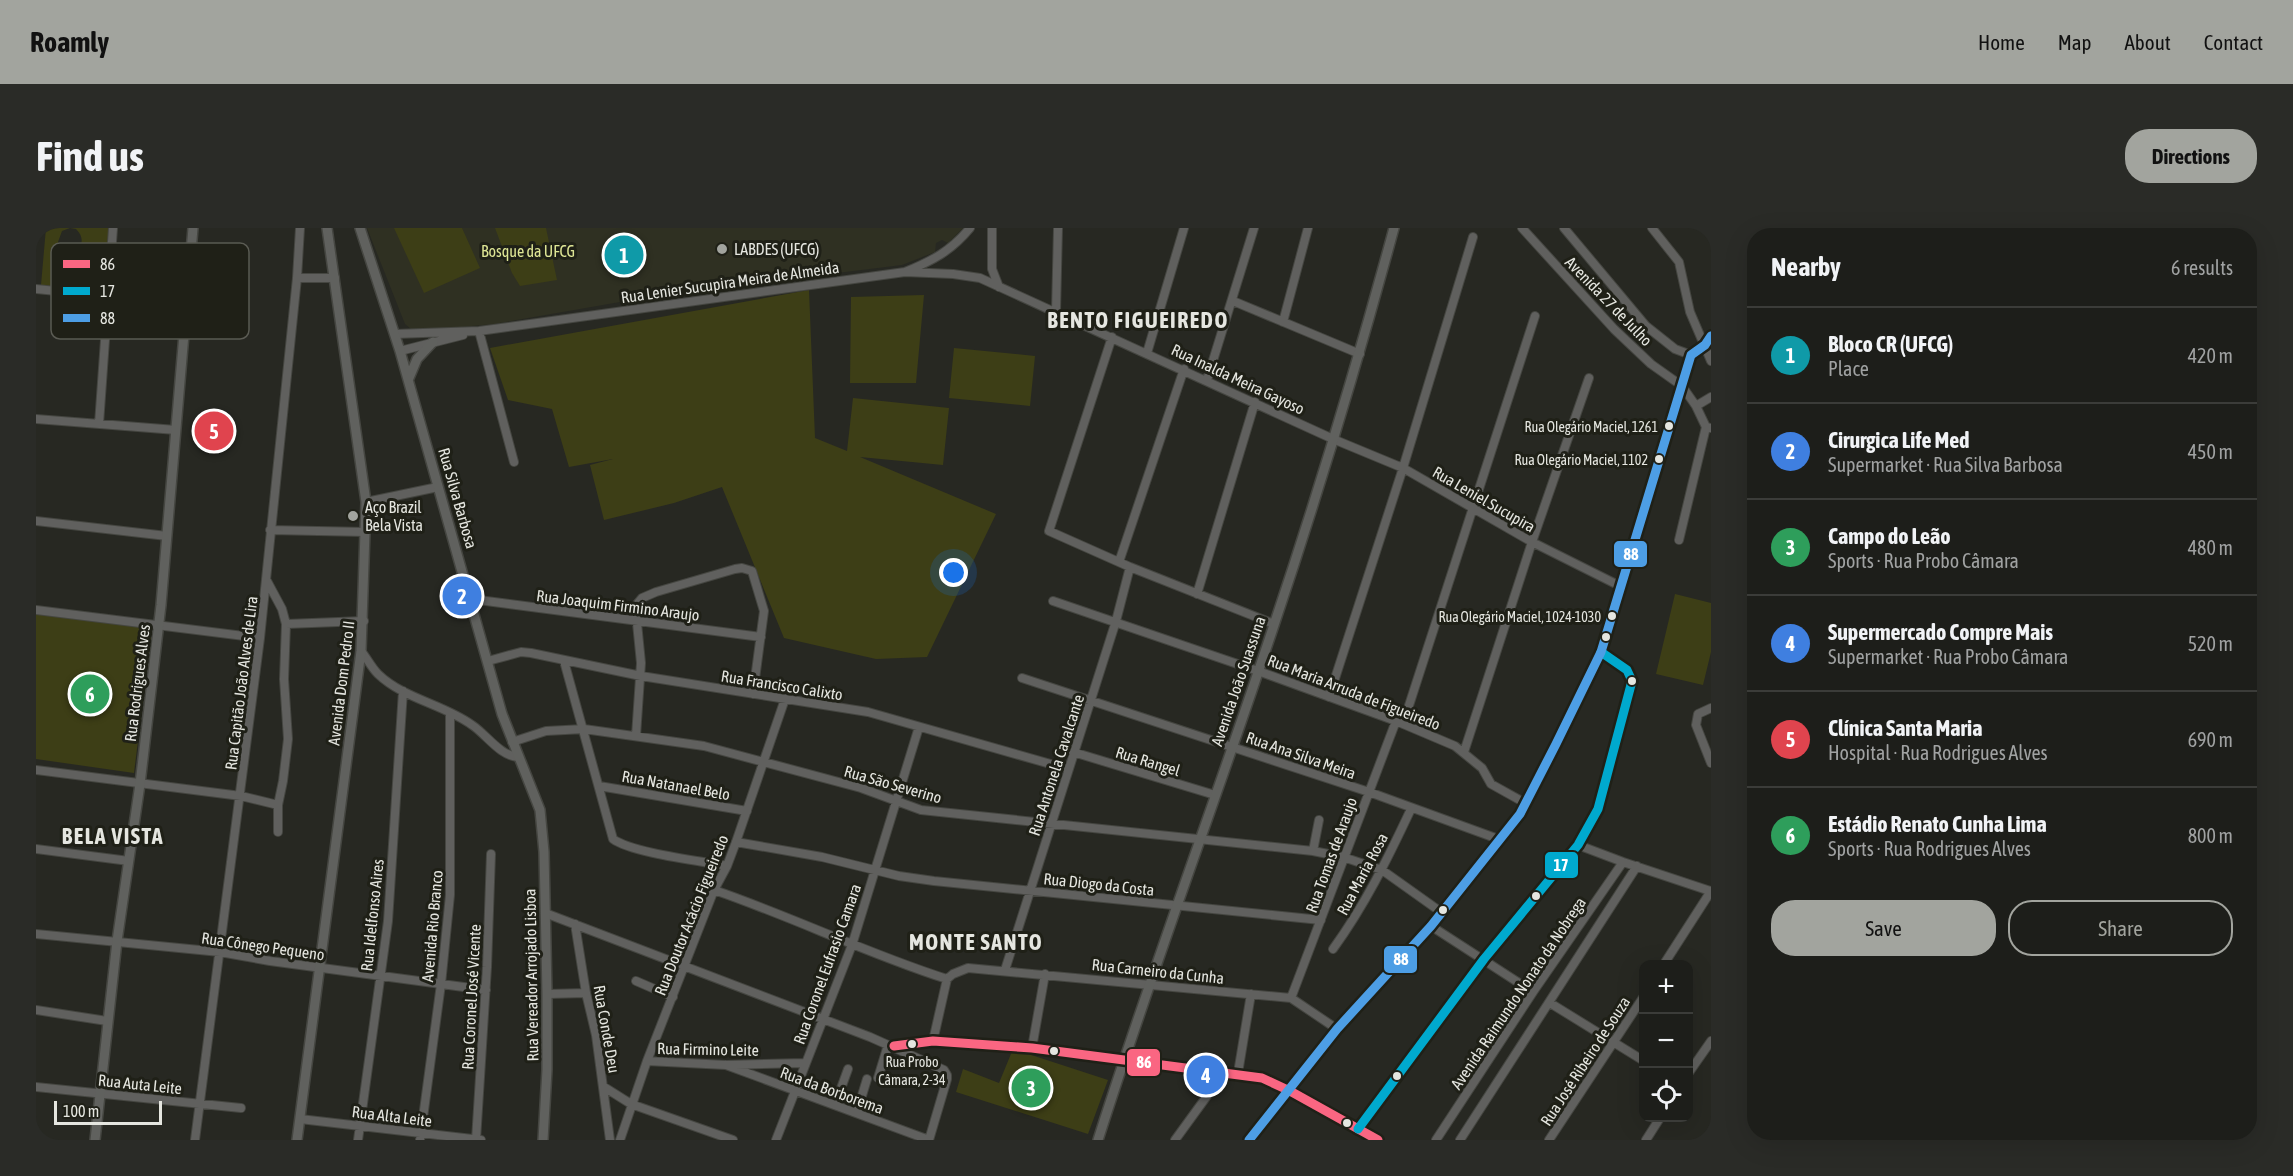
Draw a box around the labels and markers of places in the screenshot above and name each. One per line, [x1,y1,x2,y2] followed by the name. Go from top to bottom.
[604,232,644,278] pin: 1
[734,240,819,259] place label: LABDES (UFCG)
[715,242,729,256] marker: LABDES (UFCG)
[194,408,234,454] pin: 5
[1525,419,1658,435] place label: Rua Olegário Maciel, 1261
[1663,420,1675,432] marker: Rua Olegário Maciel, 1261
[1515,452,1648,468] place label: Rua Olegário Maciel, 1102
[1653,453,1665,465] marker: Rua Olegário Maciel, 1102
[365,498,423,534] place label: Aço Brazil Bela Vista
[346,509,360,523] marker: Aço Brazil Bela Vista
[442,574,482,619] pin: 2
[1438,609,1601,625] place label: Rua Olegário Maciel, 1024-1030
[1606,610,1618,622] marker: Rua Olegário Maciel, 1024-1030
[1600,631,1612,643] unlabelled marker
[70,672,110,716] pin: 6
[1626,675,1638,687] unlabelled marker
[1530,890,1542,902] unlabelled marker
[1437,904,1449,916] unlabelled marker
[906,1038,918,1050] marker: Rua Probo Câmara, 2-34
[1048,1045,1060,1057] unlabelled marker
[1186,1052,1226,1098] pin: 4
[878,1054,946,1088] place label: Rua Probo Câmara, 2-34
[1012,1066,1050,1110] pin: 3
[1391,1070,1403,1082] unlabelled marker
[1341,1117,1353,1129] unlabelled marker

